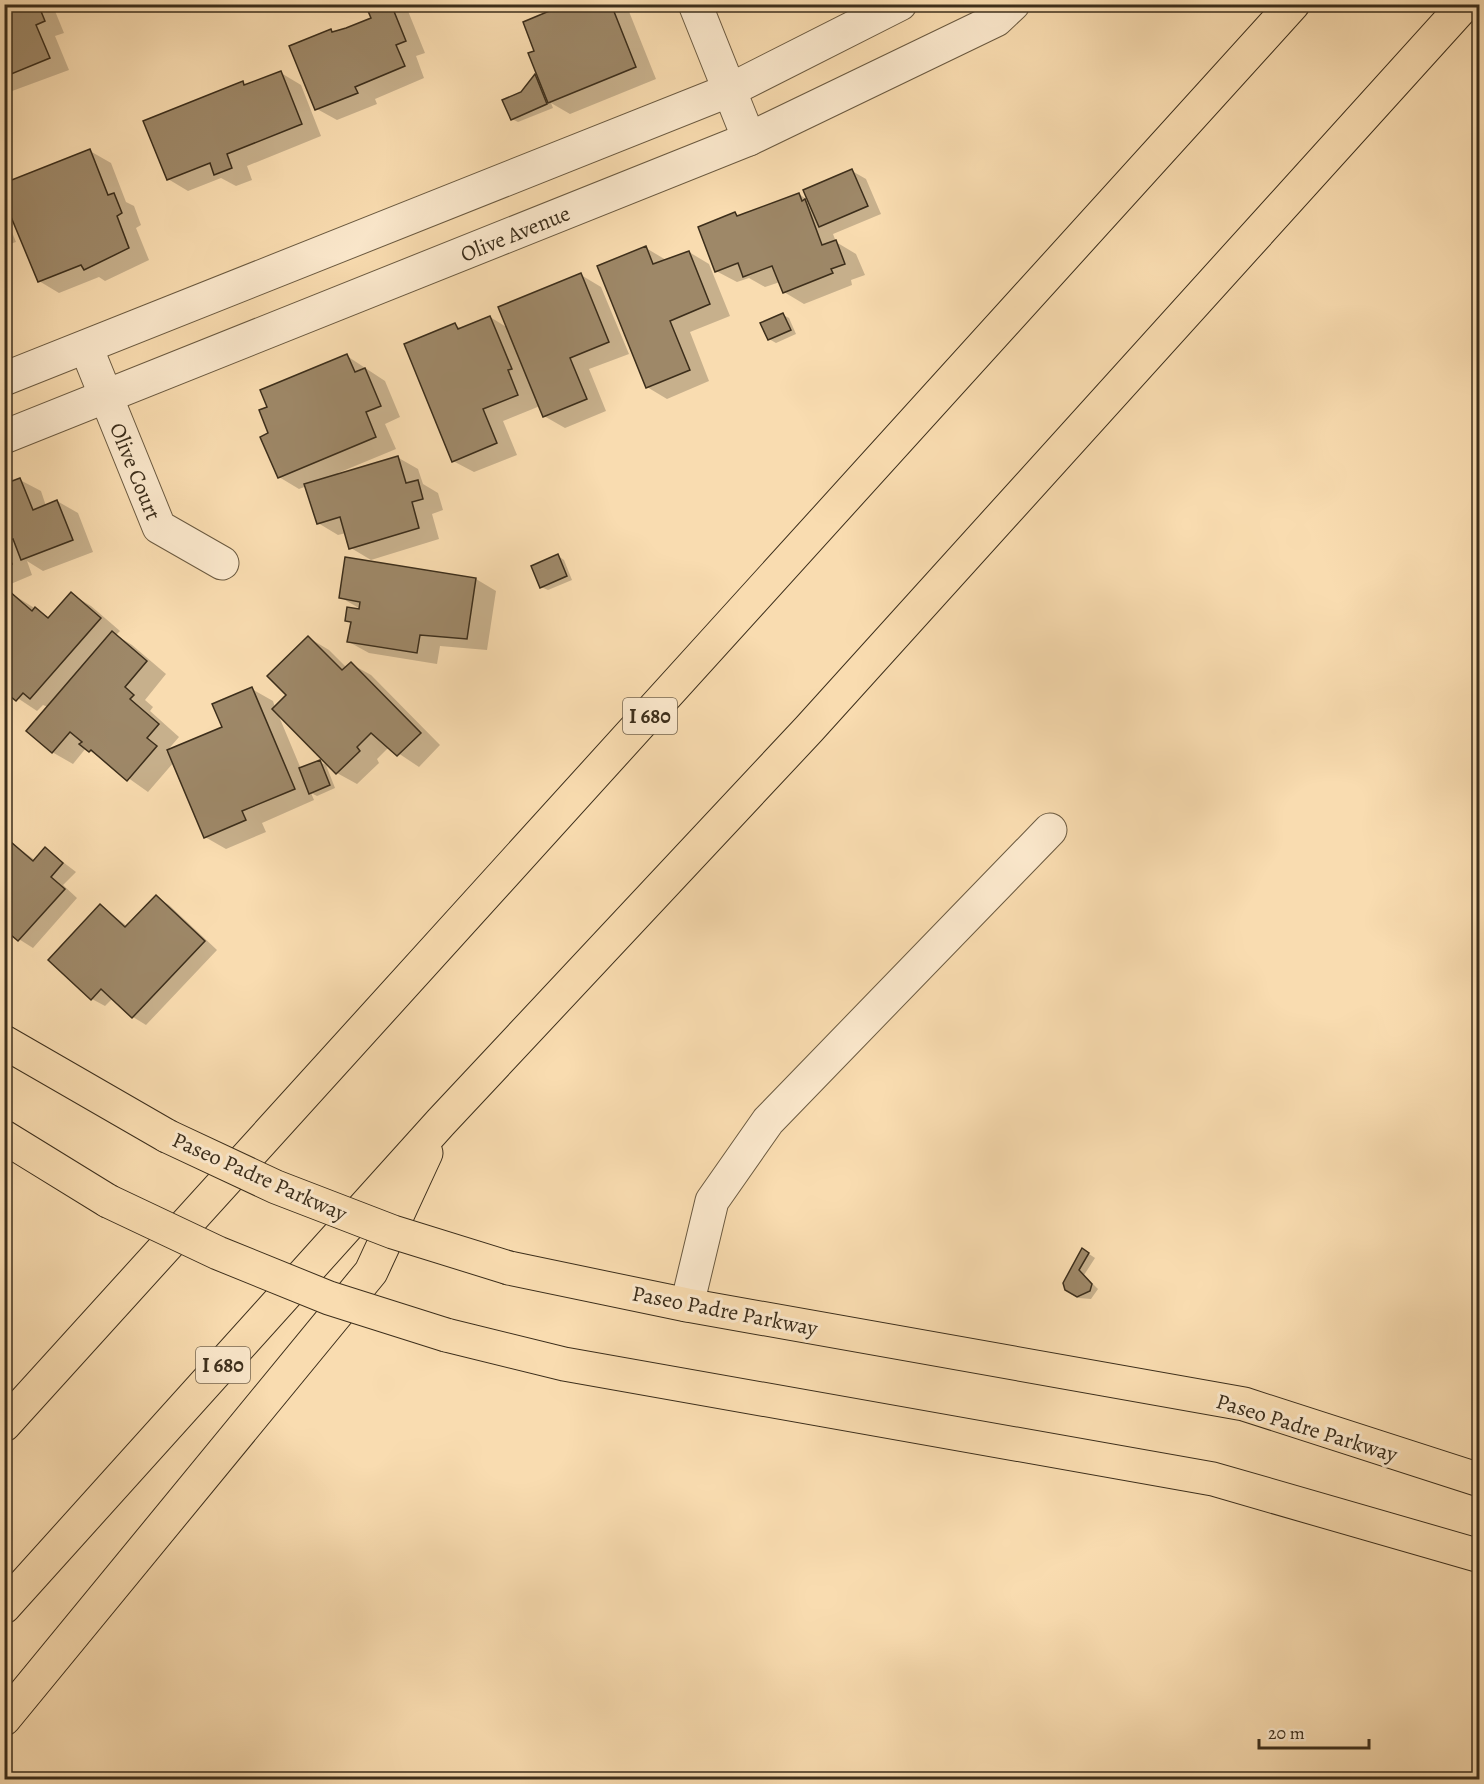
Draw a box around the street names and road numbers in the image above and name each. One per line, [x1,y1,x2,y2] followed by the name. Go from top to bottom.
[456,198,575,270] street label: Olive Avenue
[102,418,168,524] street label: Olive Court
[623,698,677,734] road number: I 680
[168,1125,352,1229] street label: Paseo Padre Parkway
[630,1278,820,1344] street label: Paseo Padre Parkway
[196,1347,250,1383] road number: I 680
[1212,1386,1401,1470] street label: Paseo Padre Parkway

